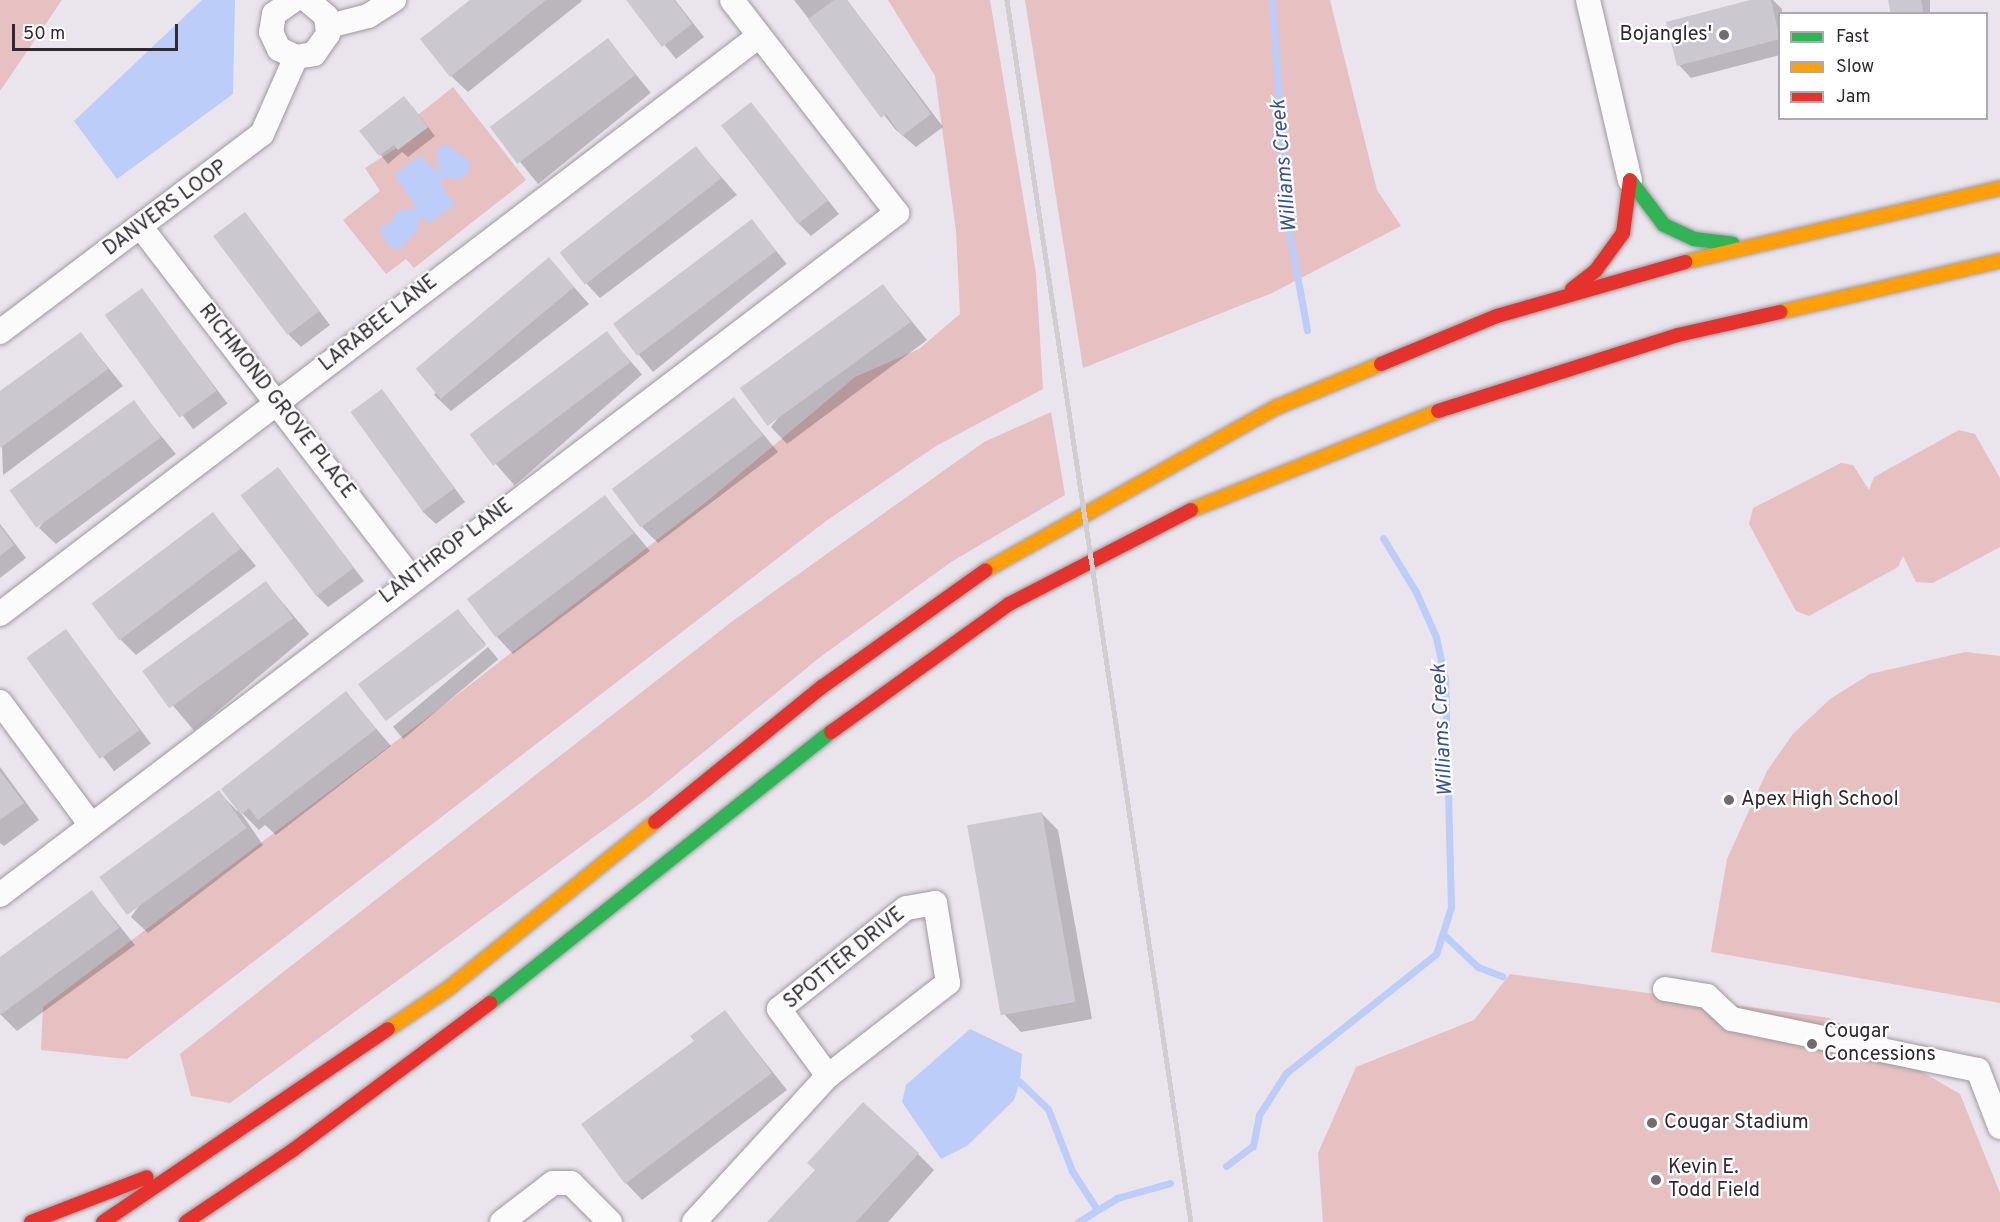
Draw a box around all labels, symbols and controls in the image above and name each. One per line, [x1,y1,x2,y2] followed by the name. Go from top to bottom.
[15,12,182,50] scale bar
[1778,12,1988,120] legend
[23,23,65,46] text: 50 m
[1619,23,1712,47] place label: Bojangles'
[1836,26,1869,49] text: Fast
[1717,28,1731,42] marker: Bojangles'
[1836,56,1874,79] text: Slow
[1836,86,1871,109] text: Jam
[1267,99,1303,233] water label: Williams Creek
[99,156,233,262] street label: DANVERS LOOP
[315,271,443,377] street label: LARABEE LANE
[193,300,359,504] street label: RICHMOND GROVE PLACE
[376,494,518,610] street label: LANTHROP LANE
[1427,663,1459,797] water label: Williams Creek
[1741,788,1899,812] place label: Apex High School
[1722,793,1736,807] marker: Apex High School
[780,903,910,1015] street label: SPOTTER DRIVE
[1824,1020,1936,1067] place label: Cougar Concessions
[1805,1037,1819,1051] marker: Cougar Concessions
[1664,1111,1809,1135] place label: Cougar Stadium
[1645,1116,1659,1130] marker: Cougar Stadium
[1668,1156,1760,1203] place label: Kevin E. Todd Field
[1649,1173,1663,1187] marker: Kevin E. Todd Field

